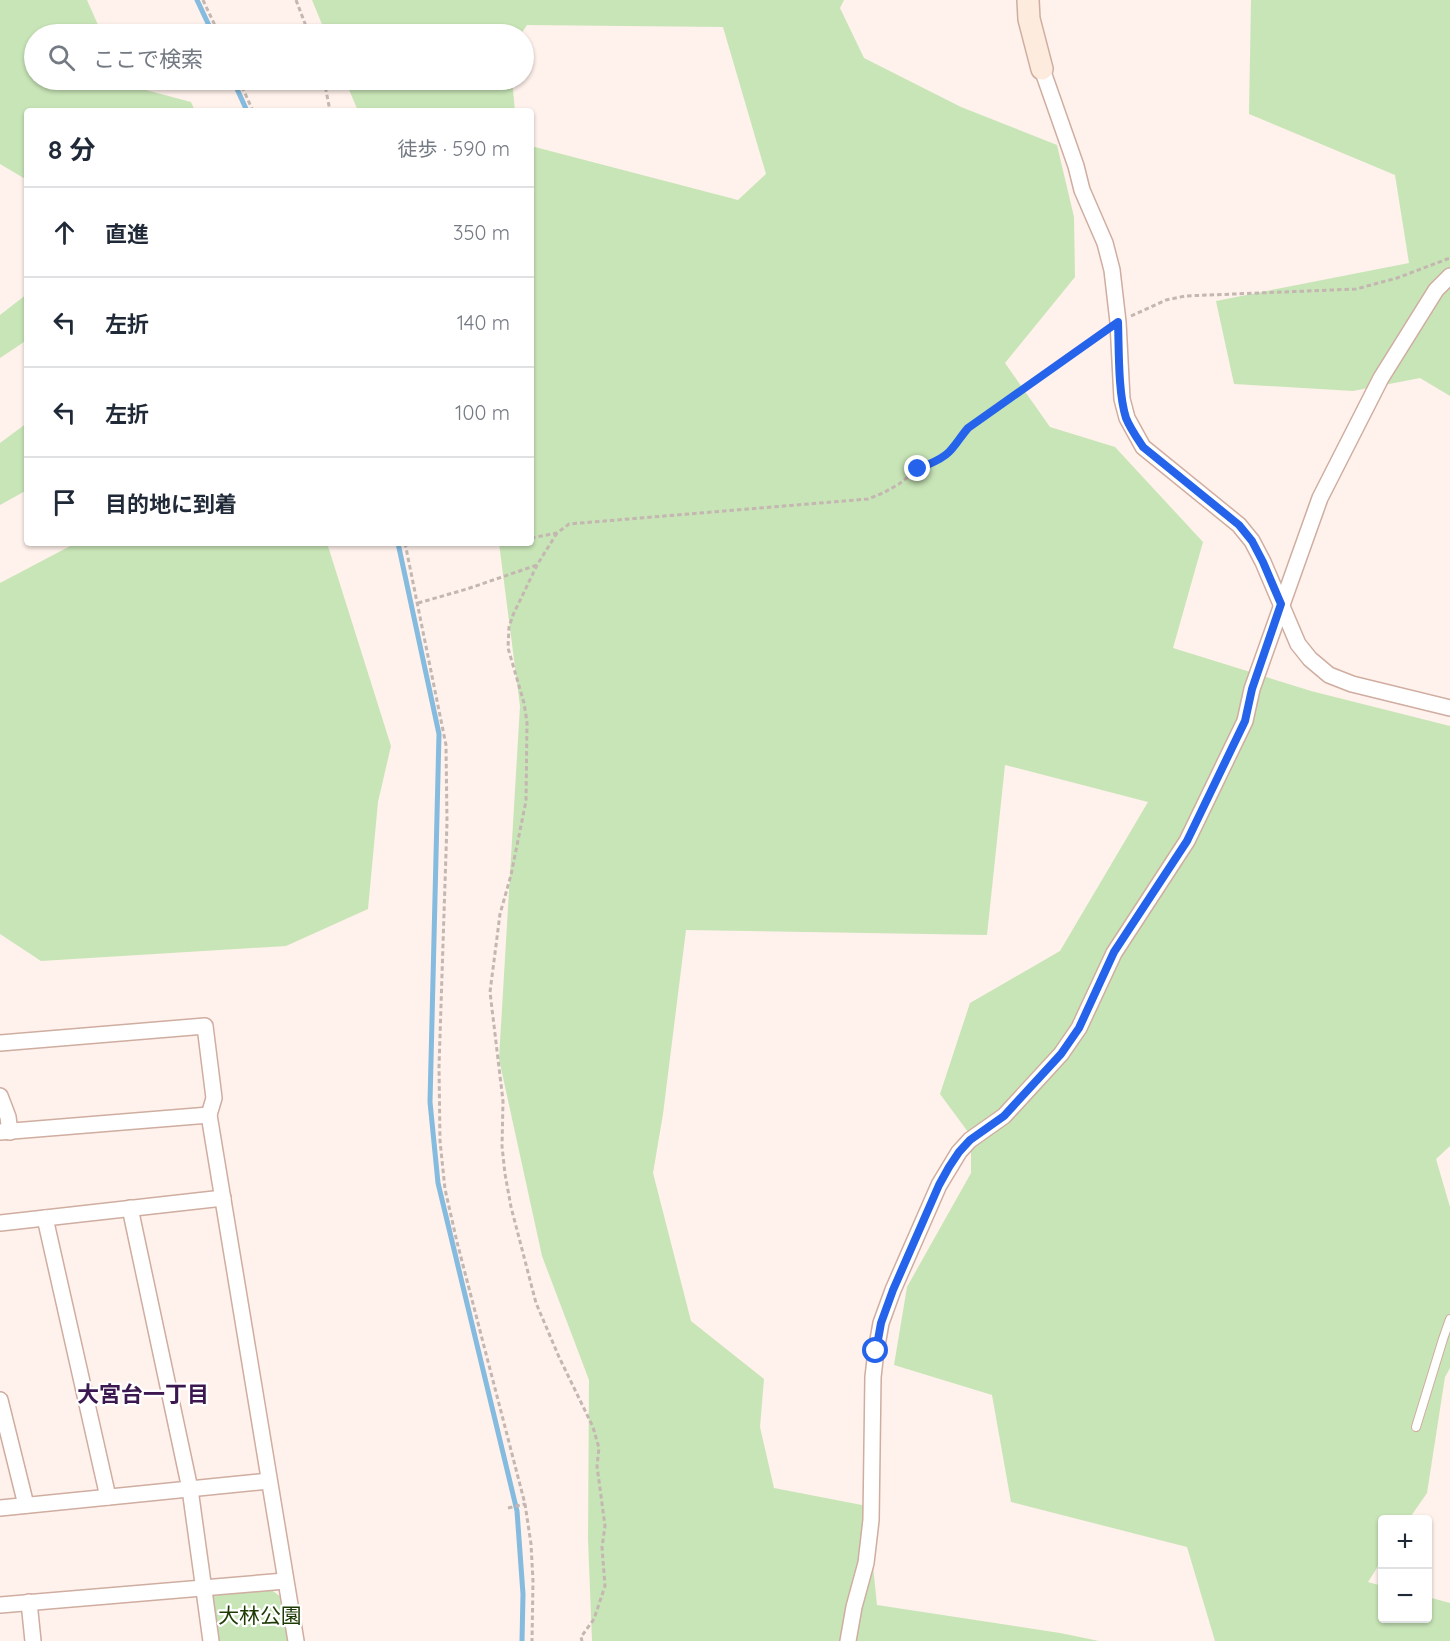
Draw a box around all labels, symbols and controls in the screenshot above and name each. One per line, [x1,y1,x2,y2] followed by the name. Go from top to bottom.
[24,24,534,90] search box
[45,41,78,74] icon: search
[93,45,203,73] text: ここで検索
[48,133,96,166] text: 8 分
[398,136,510,161] text: 徒歩 · 590 m
[48,216,81,249] icon: ahead
[105,220,149,248] text: 直進
[453,220,510,245] text: 350 m
[48,306,81,339] icon: left
[105,310,149,338] text: 左折
[457,310,510,335] text: 140 m
[48,396,81,429] icon: left
[105,400,149,428] text: 左折
[455,400,510,425] text: 100 m
[904,455,930,481] route end
[48,486,81,519] icon: arrive
[105,490,237,518] text: 目的地に到着
[862,1337,888,1363] route start
[77,1380,209,1408] district label: 大宮台一丁目
[1378,1515,1432,1623] map controls
[1378,1515,1432,1569] button: +
[1378,1569,1432,1623] button: −
[218,1602,302,1628] park label: 大林公園

